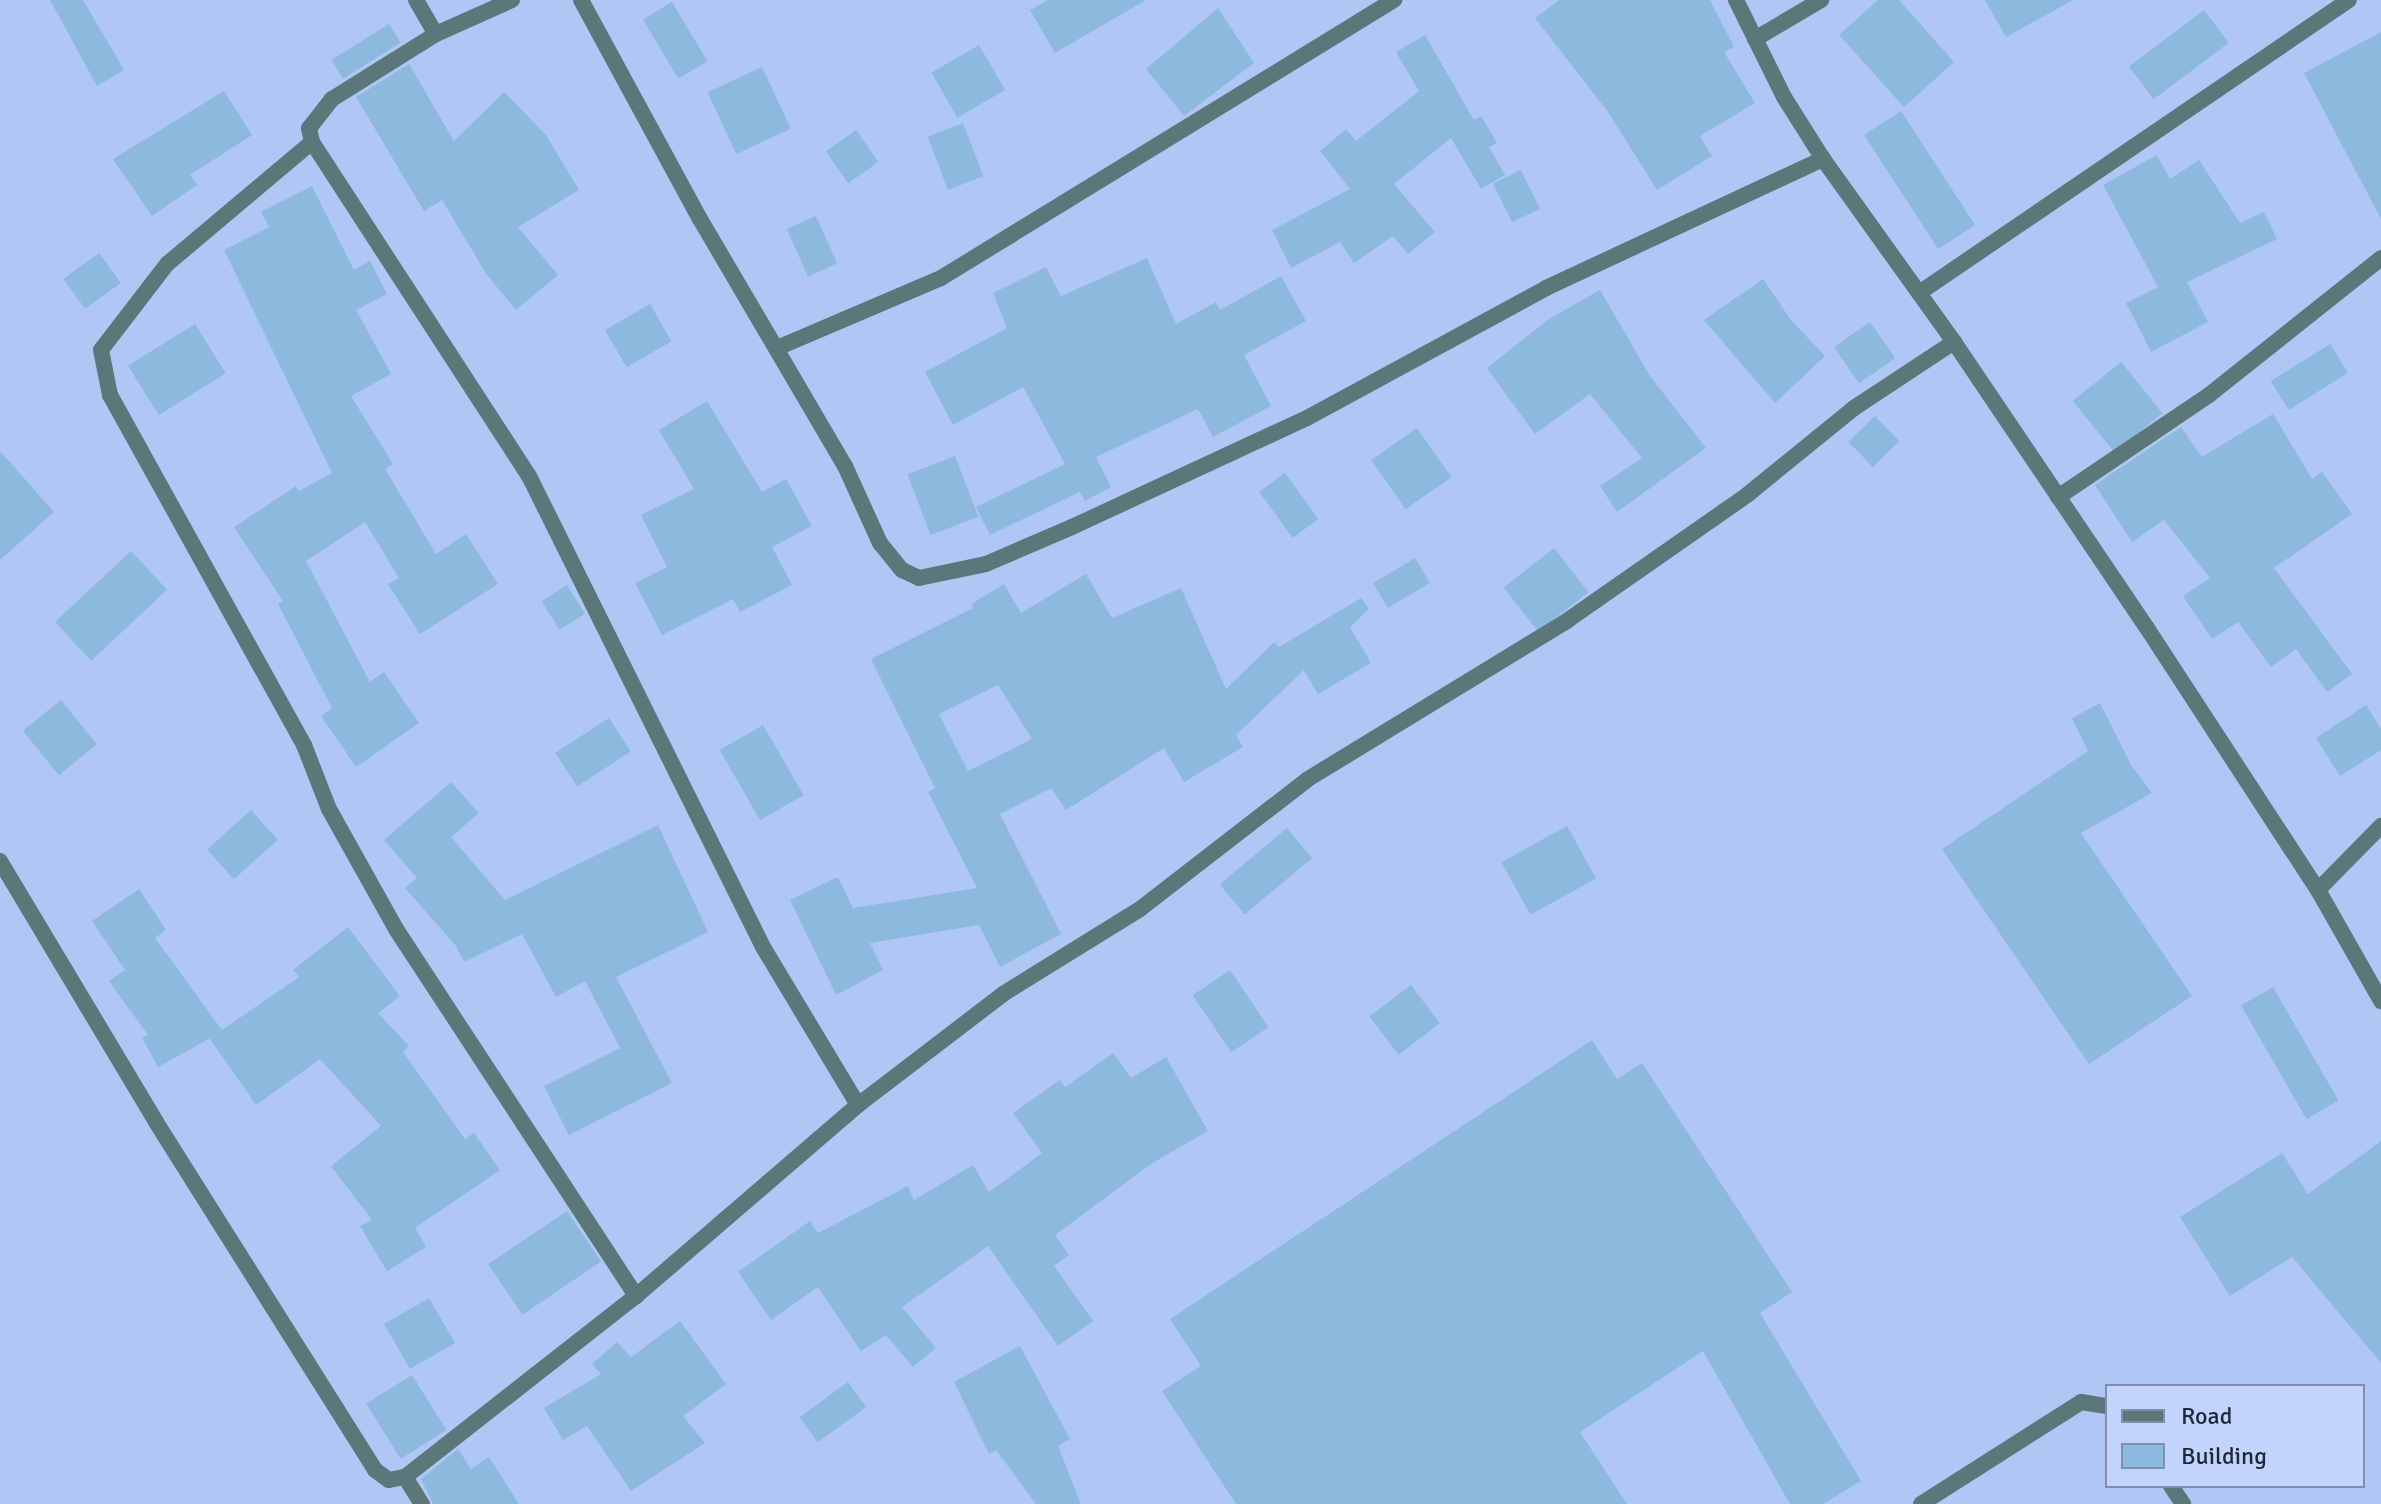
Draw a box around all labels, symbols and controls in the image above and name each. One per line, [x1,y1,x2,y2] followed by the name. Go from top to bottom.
[2105,1384,2365,1488] legend
[2181,1401,2232,1431] text: Road
[2181,1441,2267,1471] text: Building

